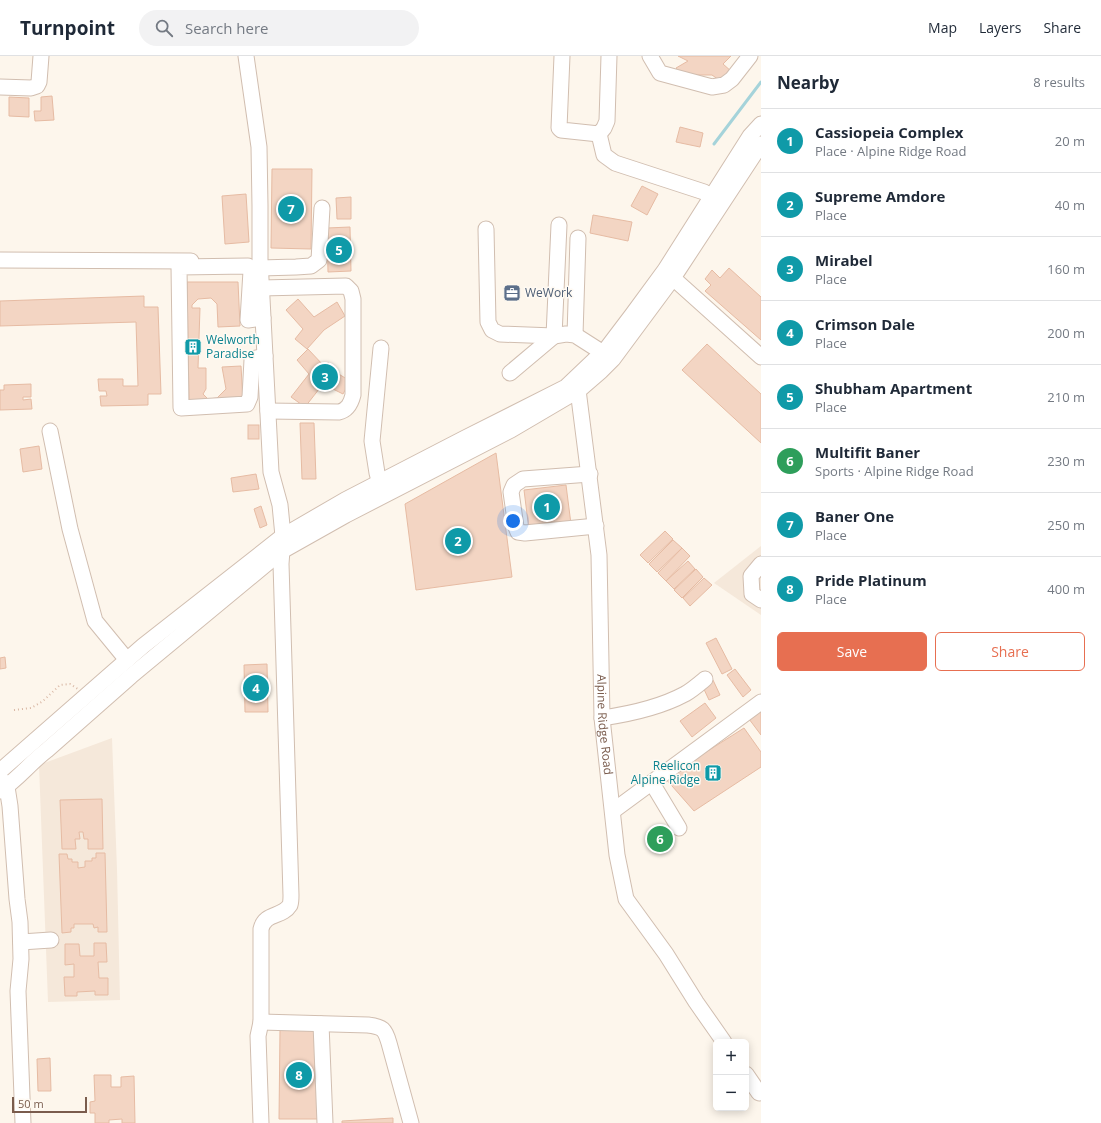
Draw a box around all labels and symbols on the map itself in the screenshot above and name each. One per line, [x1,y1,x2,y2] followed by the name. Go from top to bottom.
[278,194,304,224] pin: 7
[326,235,352,265] pin: 5
[502,283,522,303] office icon: WeWork
[525,284,573,301] place label: WeWork
[206,331,260,362] place label: Welworth Paradise
[183,337,203,357] building icon: Welworth Paradise
[312,362,338,392] pin: 3
[534,492,560,522] pin: 1
[503,511,523,531] your location
[445,526,471,556] pin: 2
[243,673,269,703] pin: 4
[593,674,617,776] street label: Alpine Ridge Road
[631,757,700,788] place label: Reelicon Alpine Ridge
[703,763,723,783] building icon: Reelicon Alpine Ridge
[647,824,673,854] pin: 6
[286,1060,312,1090] pin: 8
[12,1095,87,1114] scale bar

